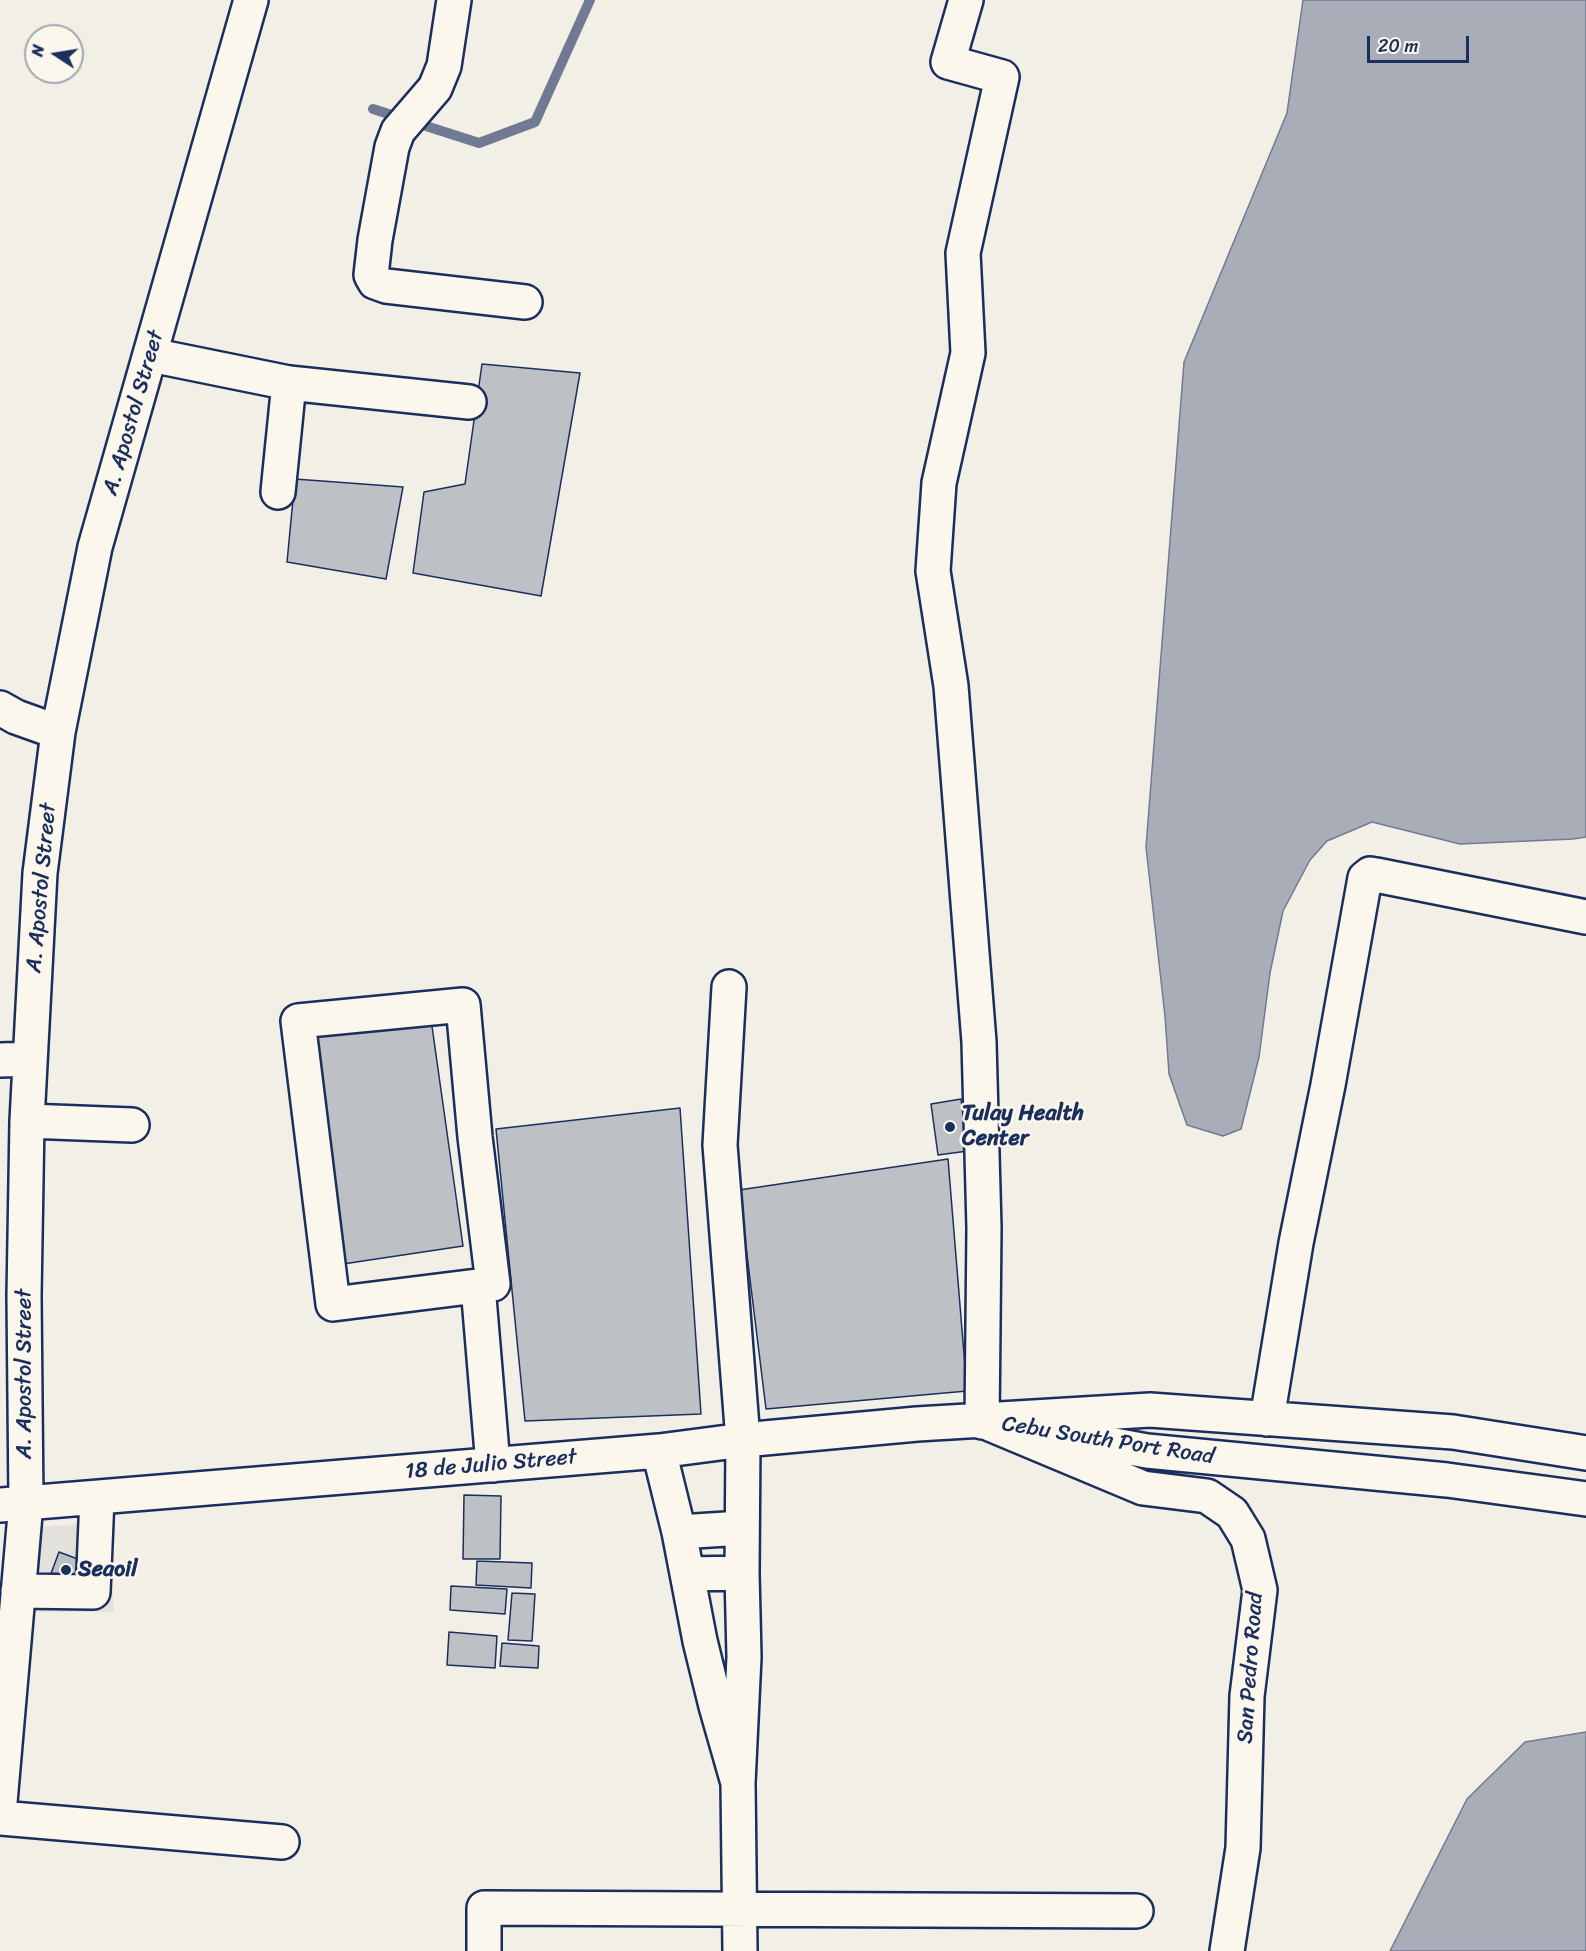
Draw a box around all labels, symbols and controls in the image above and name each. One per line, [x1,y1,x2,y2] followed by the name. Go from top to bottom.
[24,24,84,84] north arrow
[1370,24,1472,62] scale bar
[1378,30,1418,62] text: 20 m
[23,42,53,59] text: N
[98,328,170,498] street label: A. Apostol Street
[21,802,63,974] street label: A. Apostol Street
[962,1101,1084,1152] place label: Tulay Health Center
[943,1120,957,1134] marker: Tulay Health Center
[12,1289,38,1459] street label: A. Apostol Street
[1000,1411,1216,1471] street label: Cebu South Port Road
[404,1444,578,1486] street label: 18 de Julio Street
[78,1557,137,1583] place label: Seaoil
[59,1563,73,1577] marker: Seaoil
[1233,1591,1269,1745] street label: San Pedro Road

